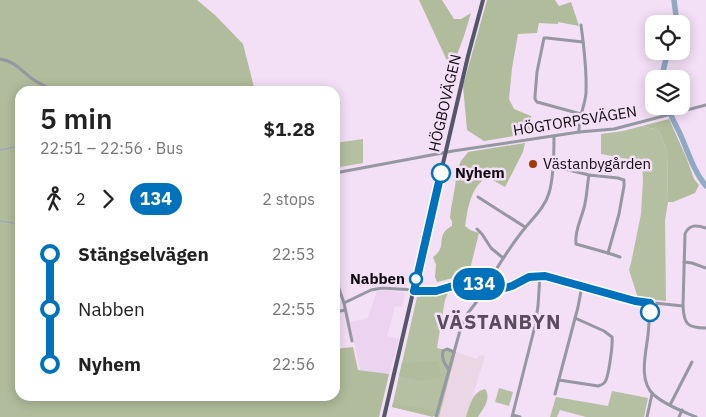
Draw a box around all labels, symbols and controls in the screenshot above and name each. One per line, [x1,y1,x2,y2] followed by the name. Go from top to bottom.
[645,15,690,115] map controls
[645,15,690,60] button: locate
[424,52,465,154] street label: HÖGBOVÄGEN
[645,70,690,115] button: layers
[40,100,112,137] text: 5 min
[512,101,638,140] street label: HÖGTORPSVÄGEN
[263,117,315,141] text: $1.28
[40,138,183,158] text: 22:51 – 22:56 · Bus
[543,154,651,173] place label: Västanbygården
[527,158,539,170] marker: Västanbygården
[431,163,451,183] marker: Nyhem
[455,163,505,182] place label: Nyhem
[40,185,68,213] icon: walk
[94,185,122,213] icon: forward
[140,187,172,210] text: 134
[76,189,86,209] text: 2
[262,189,315,209] text: 2 stops
[78,242,209,266] text: Stängselvägen
[272,244,315,264] text: 22:53
[450,268,508,300] line badge: 134
[350,269,405,288] place label: Nabben
[409,272,423,286] marker: Nabben
[463,272,495,295] text: 134
[78,297,145,321] text: Nabben
[272,299,315,319] text: 22:55
[640,302,660,322] unlabelled marker
[436,308,562,335] district label: VÄSTANBYN
[78,352,141,376] text: Nyhem
[272,354,315,374] text: 22:56

